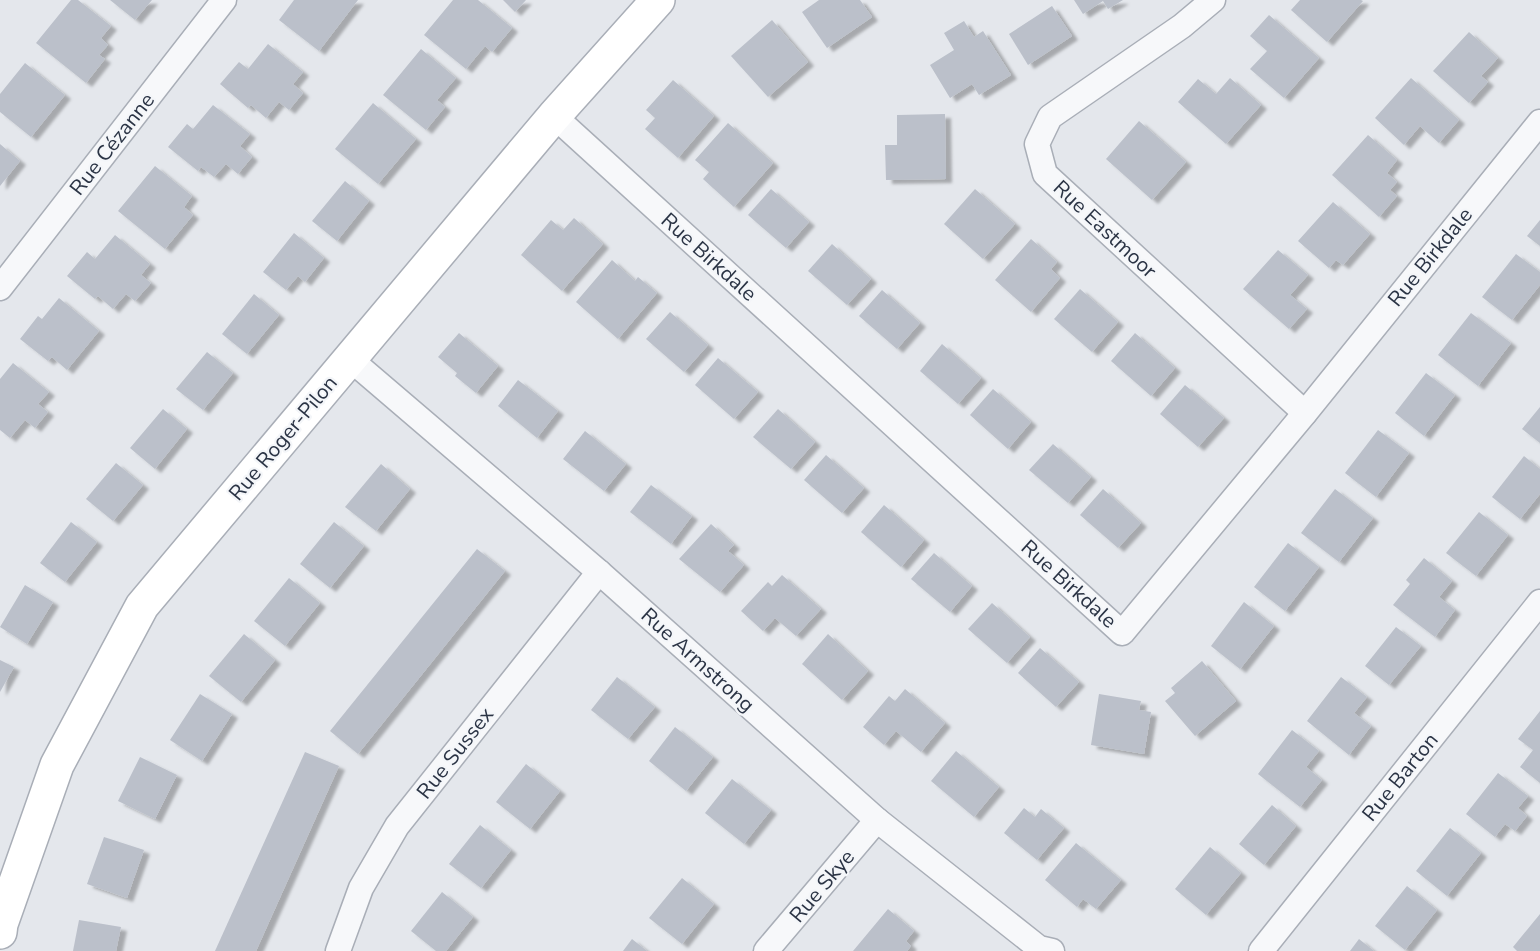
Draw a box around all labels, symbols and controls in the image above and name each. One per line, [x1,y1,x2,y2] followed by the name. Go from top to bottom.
[63,87,161,201] street label: Rue Cézanne
[1047,174,1163,285] street label: Rue Eastmoor
[1381,202,1479,312] street label: Rue Birkdale
[655,206,763,308] street label: Rue Birkdale
[222,370,344,506] street label: Rue Roger-Pilon
[1015,533,1123,635] street label: Rue Birkdale
[635,601,761,719] street label: Rue Armstrong
[410,701,500,805] street label: Rue Sussex
[1356,727,1444,827] street label: Rue Barton
[783,844,861,928] street label: Rue Skye

